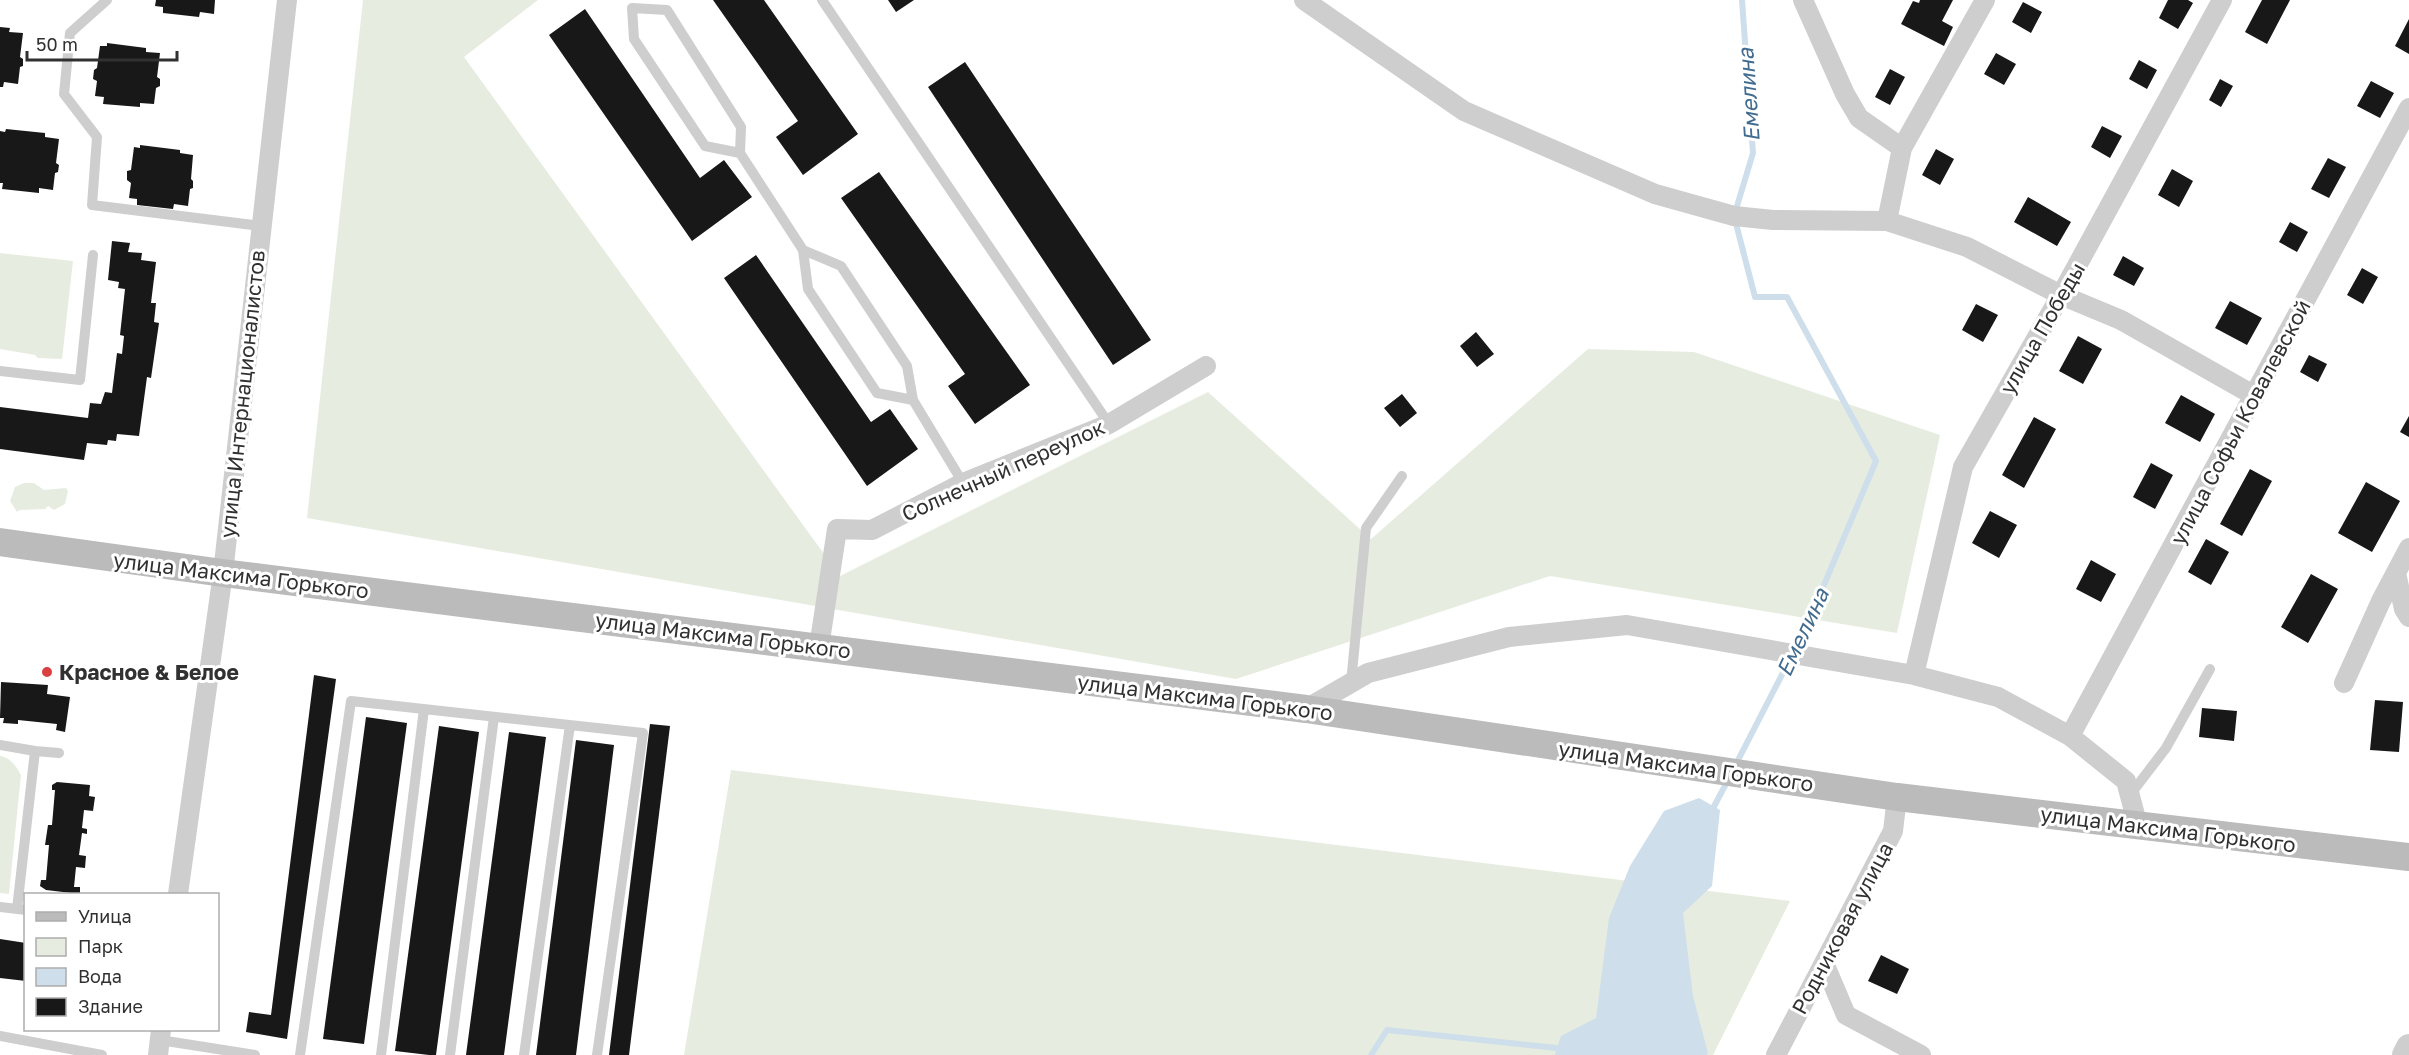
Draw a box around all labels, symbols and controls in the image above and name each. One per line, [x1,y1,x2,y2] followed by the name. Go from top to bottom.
[27,24,177,62] scale bar
[36,33,78,55] text: 50 m
[1731,46,1765,143] water label: Емелина
[214,249,270,539] street label: улица Интернационалистов
[1994,258,2090,398] street label: улица Победы
[2164,295,2316,549] street label: улица Софьи Ковалевской
[897,413,1109,527] street label: Солнечный переулок
[112,546,370,604] street label: улица Максима Горького
[1770,582,1835,680] water label: Емелина
[594,606,852,664] street label: улица Максима Горького
[59,659,239,685] place label: Красное & Белое
[40,665,54,679] marker: Красное & Белое
[1076,668,1334,726] street label: улица Максима Горького
[1557,735,1815,797] street label: улица Максима Горького
[2039,800,2297,858] street label: улица Максима Горького
[1786,838,1898,1018] street label: Родниковая улица
[24,893,219,1031] legend
[78,905,132,927] text: Улица
[78,935,123,957] text: Парк
[78,965,122,987] text: Вода
[78,995,143,1017] text: Здание

